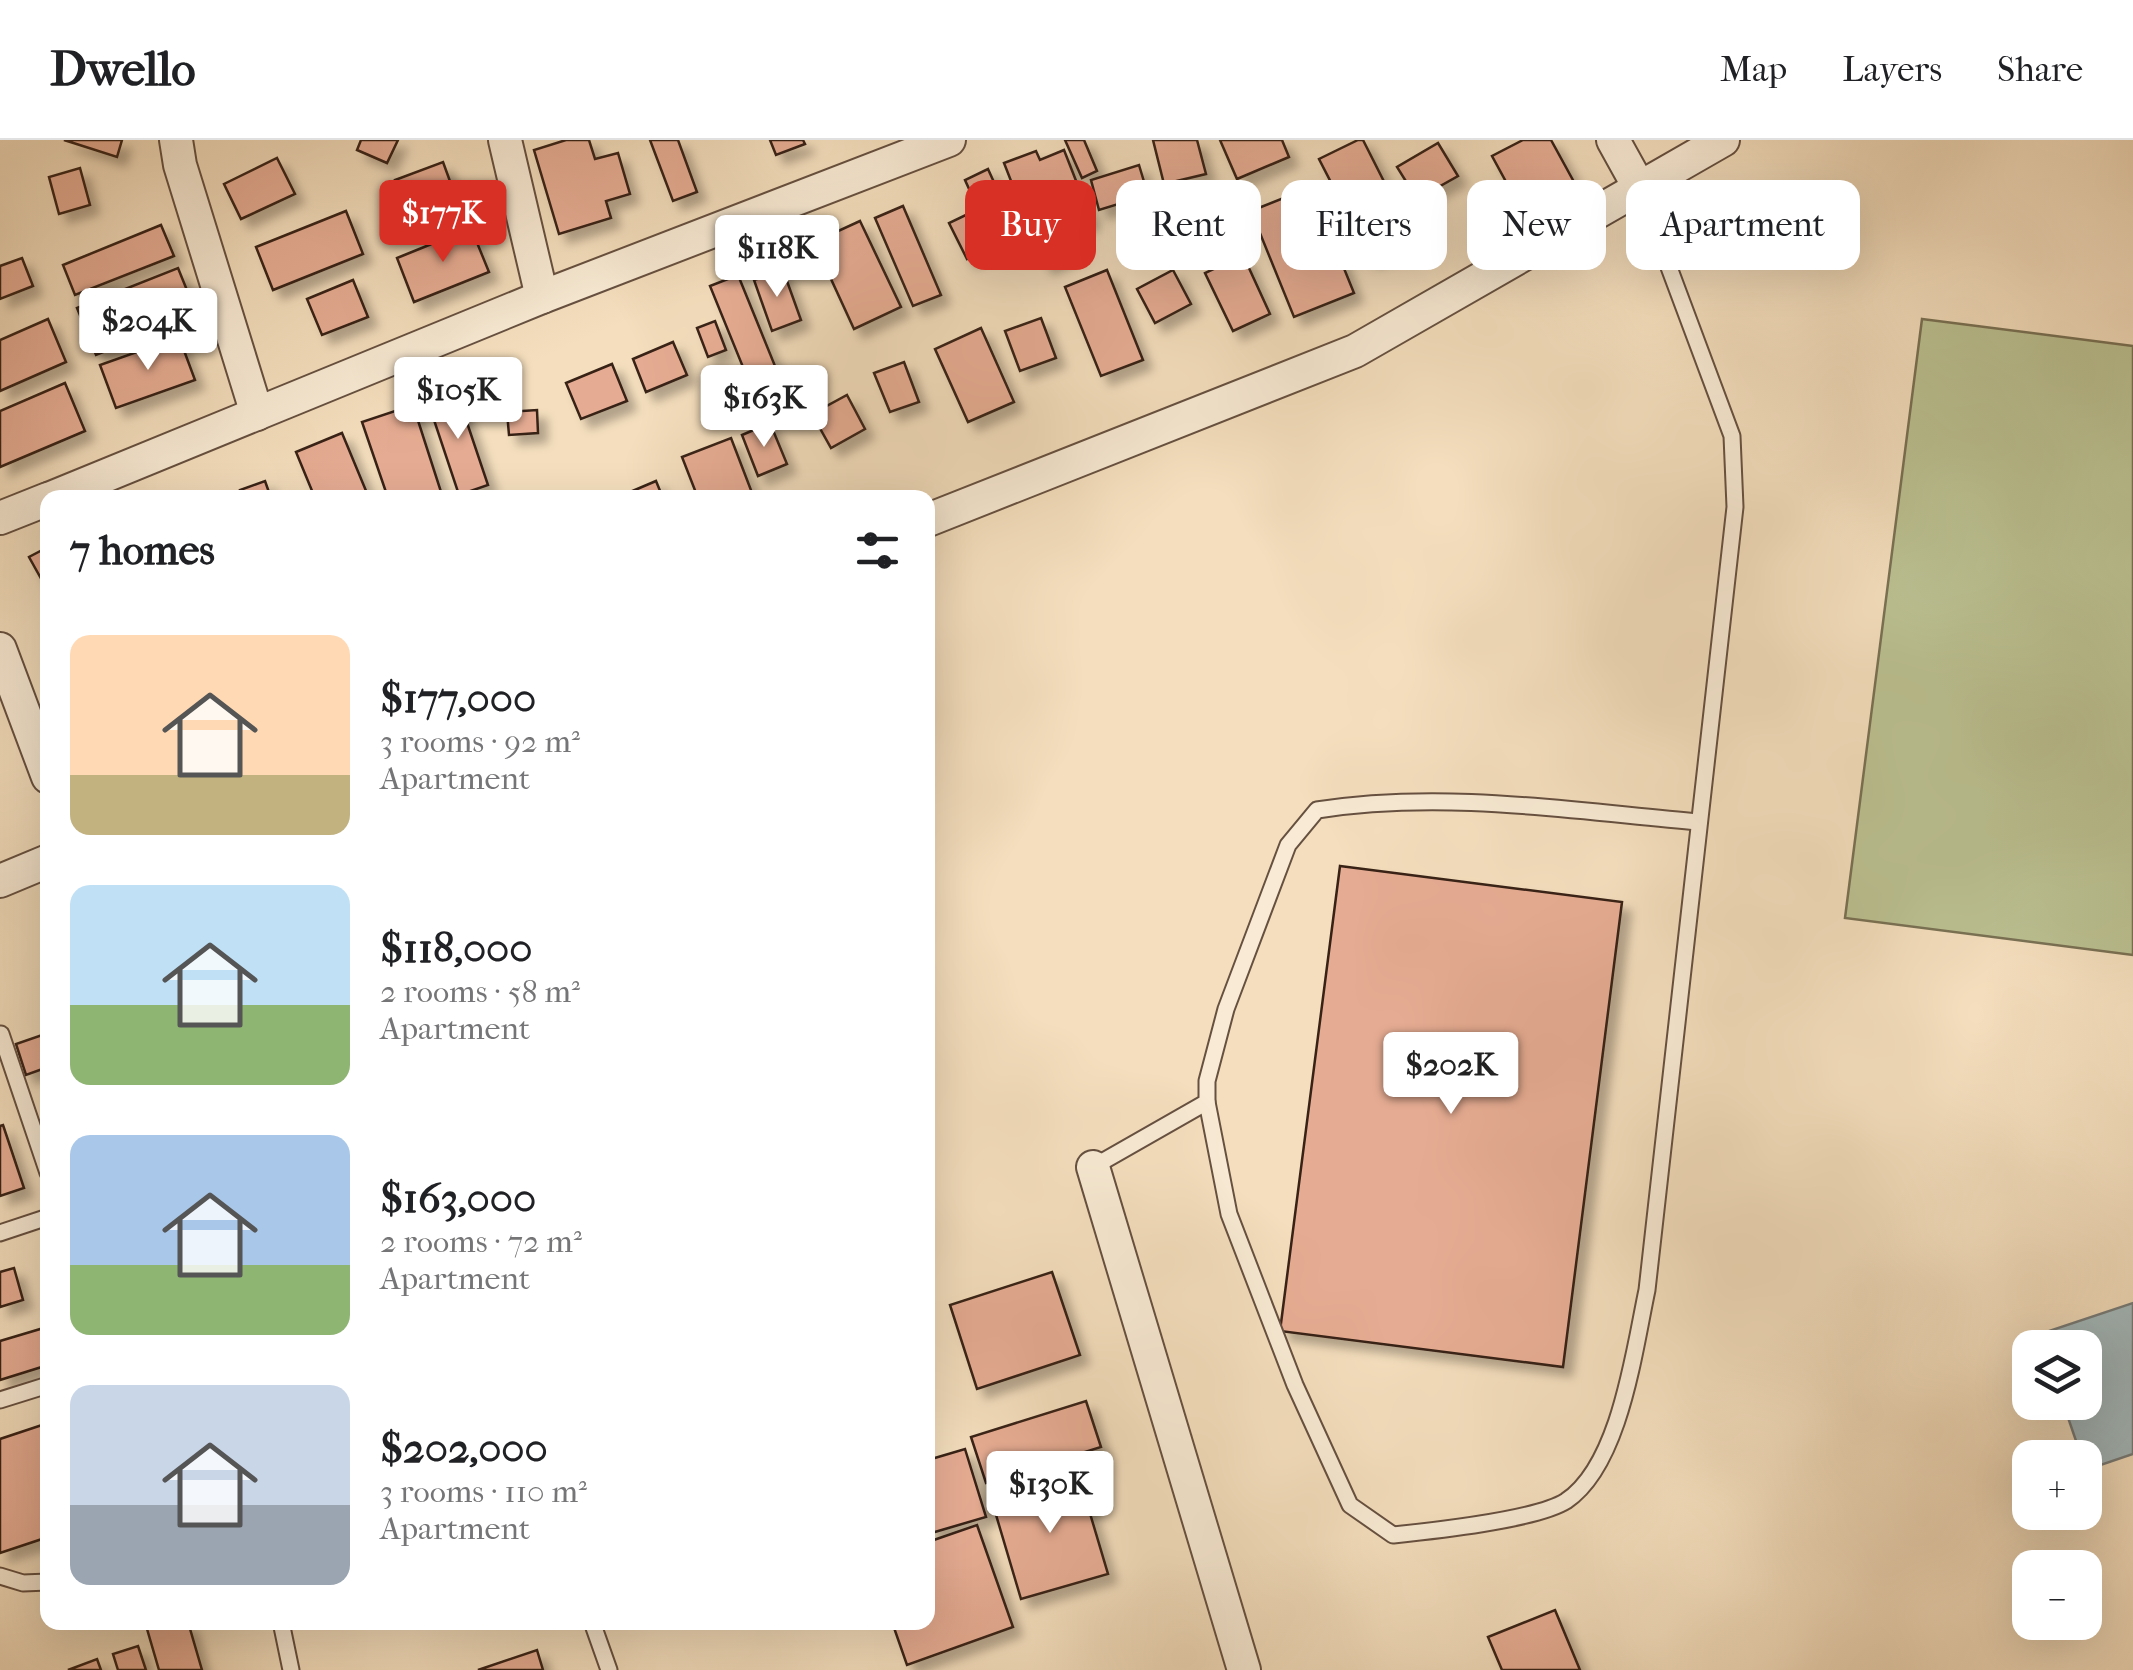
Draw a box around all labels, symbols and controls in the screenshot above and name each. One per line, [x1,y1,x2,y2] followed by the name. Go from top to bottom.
[50,41,196,97] text: Dwello
[1720,49,1787,90] text: Map
[1842,49,1942,90] text: Layers
[1997,49,2083,90] text: Share
[373,180,513,265] pin: $177K
[965,180,1096,270] chip: Buy
[1116,180,1261,270] chip: Rent
[1281,180,1447,270] chip: Filters
[1467,180,1606,270] chip: New
[1626,180,1860,270] chip: Apartment
[401,194,485,231] text: $177K
[707,215,847,300] pin: $118K
[737,229,817,266] text: $118K
[78,288,218,373] pin: $204K
[101,302,195,339] text: $204K
[388,357,528,442] pin: $105K
[694,365,834,450] pin: $163K
[416,371,500,408] text: $105K
[723,379,805,416] text: $163K
[850,523,905,578] icon: filters
[70,526,215,575] text: 7 homes
[380,674,536,723] text: $177,000
[150,675,270,795] icon: home
[380,723,580,760] text: 3 rooms · 92 m²
[380,760,530,797] text: Apartment
[380,924,532,973] text: $118,000
[150,925,270,1045] icon: home
[380,973,580,1010] text: 2 rooms · 58 m²
[380,1010,530,1047] text: Apartment
[1381,1032,1521,1117] pin: $202K
[1405,1046,1497,1083] text: $202K
[380,1174,536,1223] text: $163,000
[150,1175,270,1295] icon: home
[380,1223,582,1260] text: 2 rooms · 72 m²
[380,1260,530,1297] text: Apartment
[2012,1330,2102,1640] map controls
[2012,1330,2102,1420] button: layers
[380,1424,548,1473] text: $202,000
[150,1425,270,1545] icon: home
[2012,1440,2102,1530] button: +
[980,1451,1120,1536] pin: $130K
[1008,1465,1092,1502] text: $130K
[380,1473,587,1510] text: 3 rooms · 110 m²
[380,1510,530,1547] text: Apartment
[2012,1550,2102,1640] button: −

